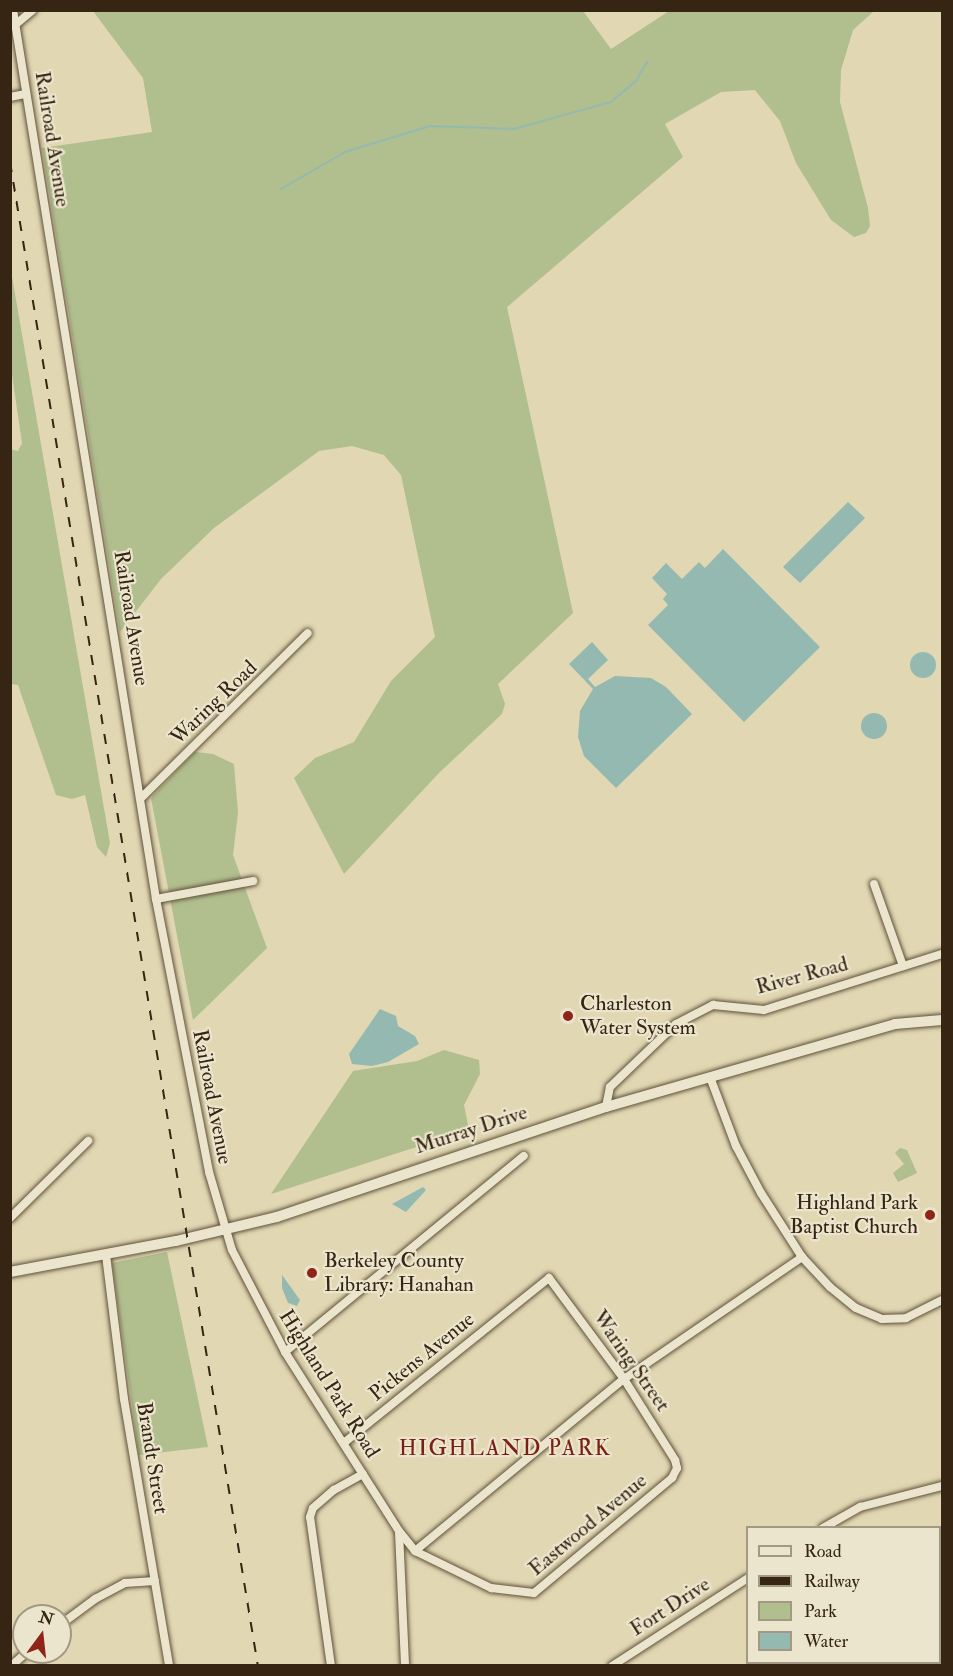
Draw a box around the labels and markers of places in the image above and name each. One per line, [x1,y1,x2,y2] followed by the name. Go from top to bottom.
[580,991,696,1041] place label: Charleston Water System
[561,1009,575,1023] marker: Charleston Water System
[790,1190,918,1240] place label: Highland Park Baptist Church
[923,1208,937,1222] marker: Highland Park Baptist Church
[324,1248,474,1298] place label: Berkeley County Library: Hanahan
[305,1266,319,1280] marker: Berkeley County Library: Hanahan

